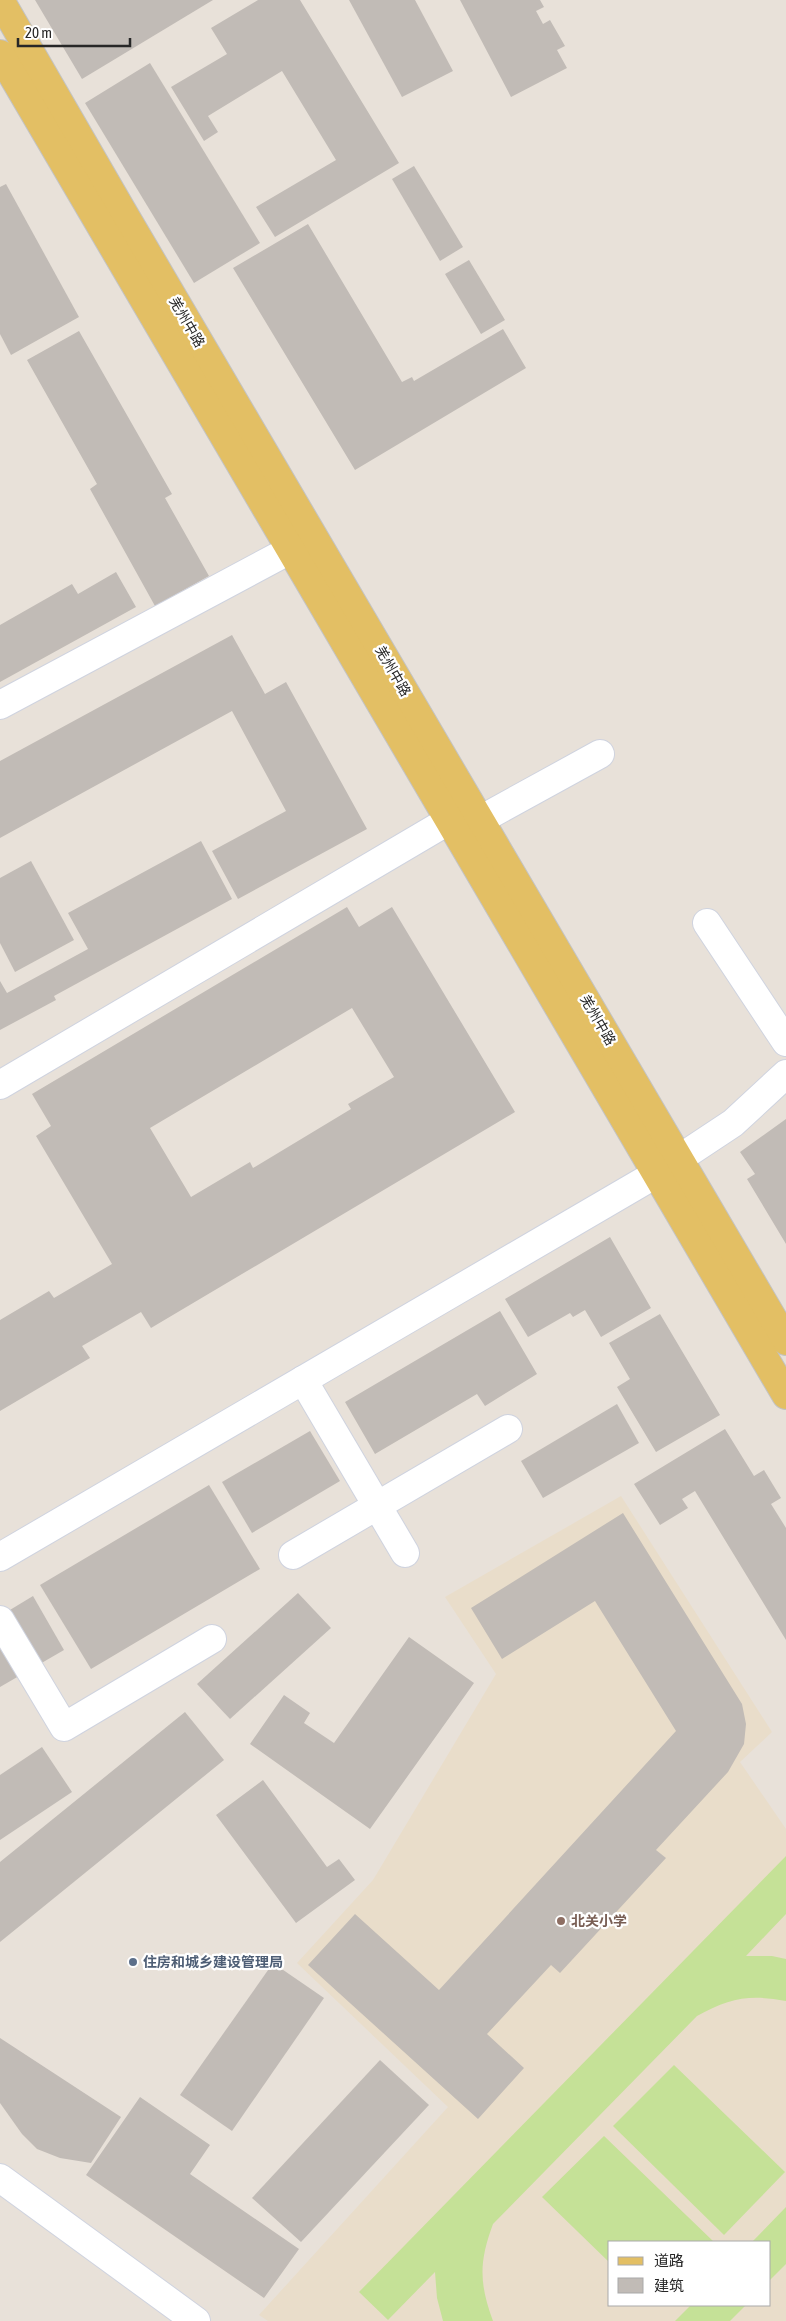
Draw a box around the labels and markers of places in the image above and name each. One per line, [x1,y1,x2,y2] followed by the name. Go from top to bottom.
[571,1913,627,1929] place label: 北关小学
[555,1915,567,1927] marker: 北关小学
[143,1954,283,1970] place label: 住房和城乡建设管理局
[127,1956,139,1968] marker: 住房和城乡建设管理局

